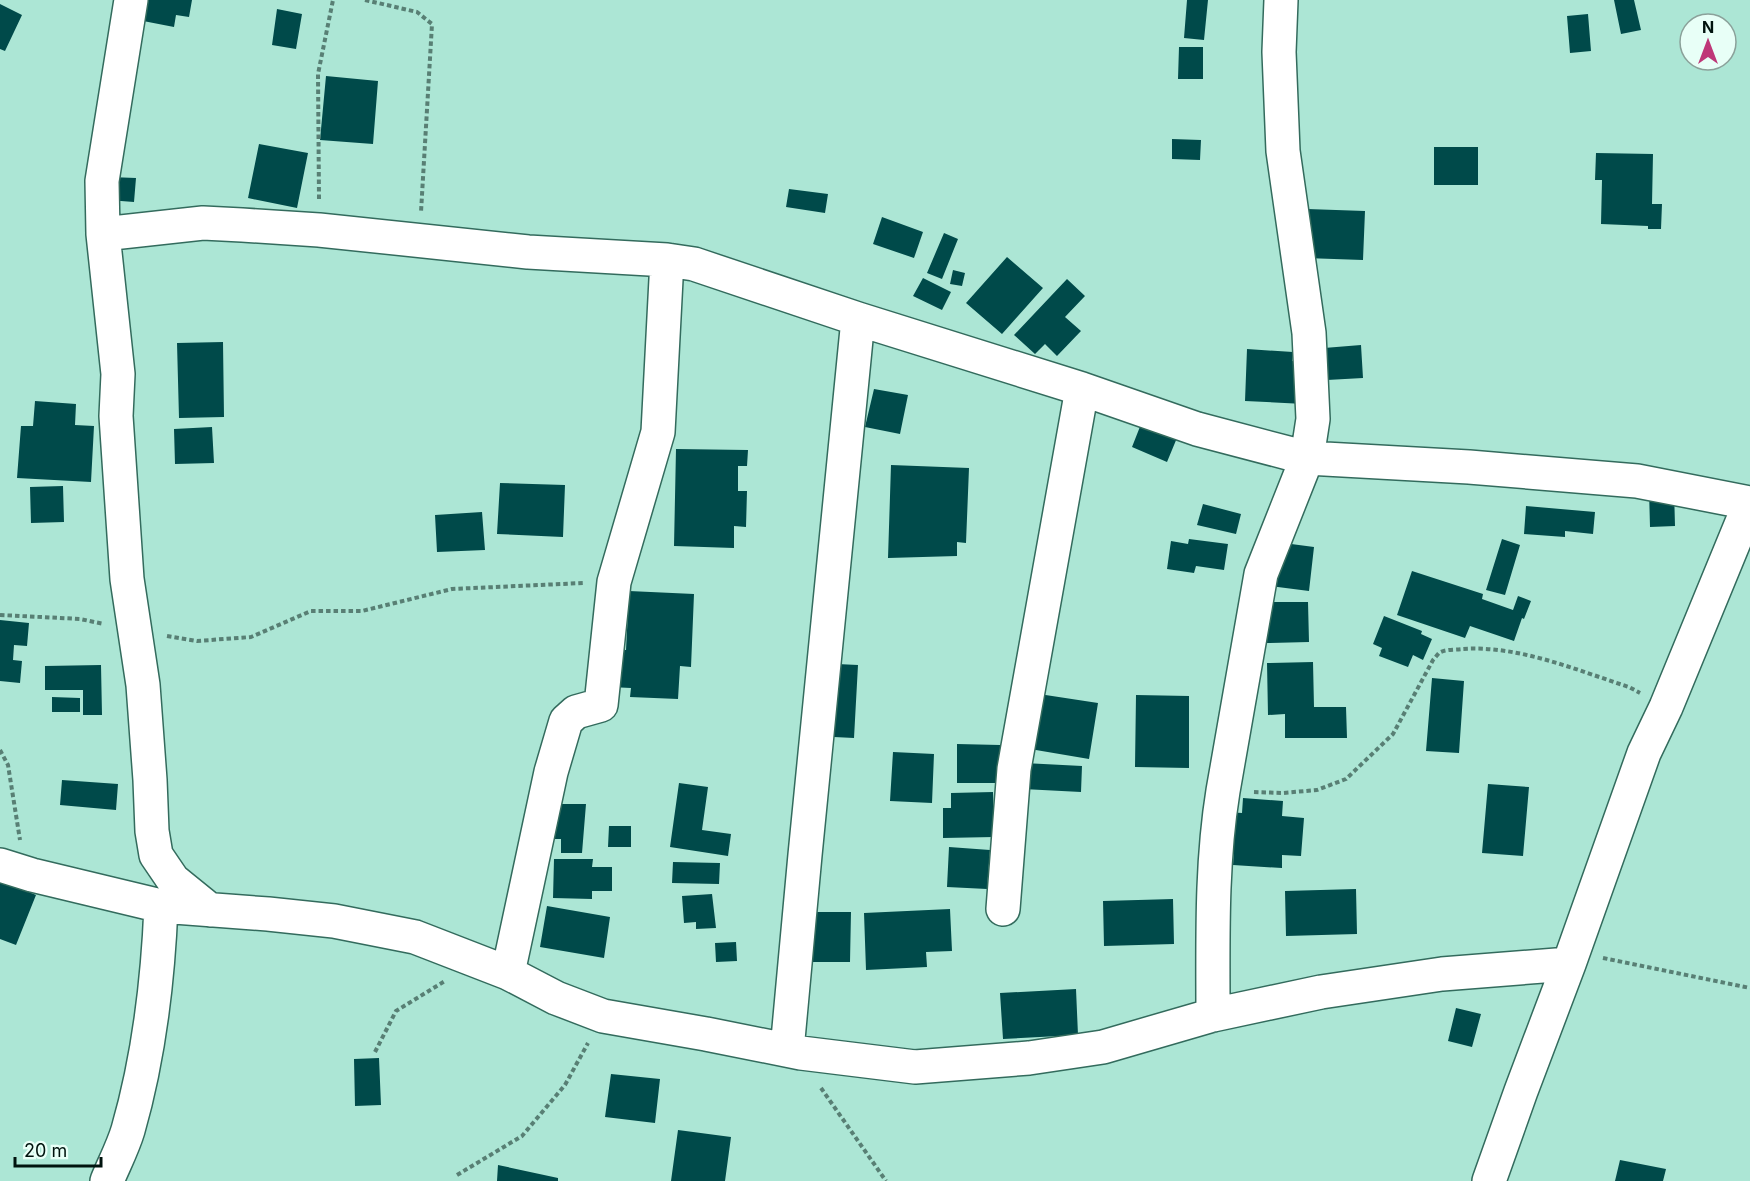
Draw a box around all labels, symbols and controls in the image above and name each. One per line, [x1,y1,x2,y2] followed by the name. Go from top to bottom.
[1678,12,1738,72] north arrow
[1702,17,1714,37] text: N
[15,1130,100,1168] scale bar
[24,1140,67,1161] text: 20 m

